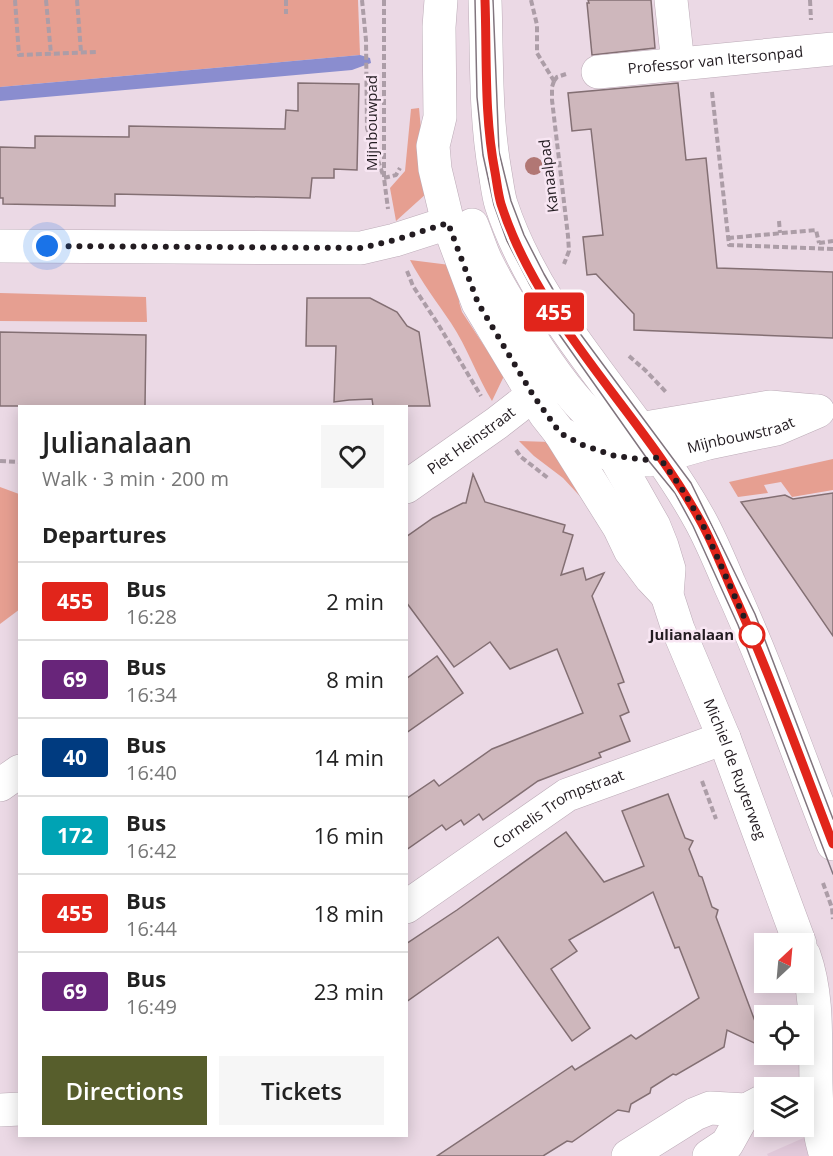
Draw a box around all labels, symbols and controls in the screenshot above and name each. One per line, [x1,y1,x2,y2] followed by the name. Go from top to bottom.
[627,41,804,78] street label: Professor van Itersonpad
[361,75,381,171] street label: Mijnbouwpad
[534,138,562,214] street label: Kanaalpad
[32,231,62,261] your location
[520,292,588,332] line badge: 455
[536,298,572,326] text: 455
[423,402,519,478] street label: Piet Heinstraat
[685,411,797,457] street label: Mijnbouwstraat
[42,423,192,461] text: Julianalaan
[321,425,384,488] button: heart
[42,465,229,492] text: Walk · 3 min · 200 m
[42,519,166,549] text: Departures
[126,573,166,603] text: Bus
[326,586,384,616] text: 2 min
[57,587,93,615] text: 455
[126,603,177,630] text: 16:28
[739,622,765,648] marker: Julianalaan
[647,624,734,644] place label: Julianalaan
[126,651,166,681] text: Bus
[326,664,384,694] text: 8 min
[63,665,87,693] text: 69
[126,681,177,708] text: 16:34
[699,695,772,842] street label: Michiel de Ruyterweg
[126,729,166,759] text: Bus
[314,742,384,772] text: 14 min
[63,743,87,771] text: 40
[126,759,177,786] text: 16:40
[488,764,626,853] street label: Cornelis Trompstraat
[126,807,166,837] text: Bus
[314,820,384,850] text: 16 min
[57,821,93,849] text: 172
[126,837,177,864] text: 16:42
[126,885,166,915] text: Bus
[314,898,384,928] text: 18 min
[57,899,93,927] text: 455
[126,915,177,942] text: 16:44
[754,933,814,993] north arrow
[754,933,814,1137] map controls
[126,963,166,993] text: Bus
[314,976,384,1006] text: 23 min
[63,977,87,1005] text: 69
[126,993,177,1020] text: 16:49
[754,1005,814,1065] button: locate
[42,1056,207,1125] button: Directions
[219,1056,384,1125] button: Tickets
[754,1077,814,1137] button: layers

